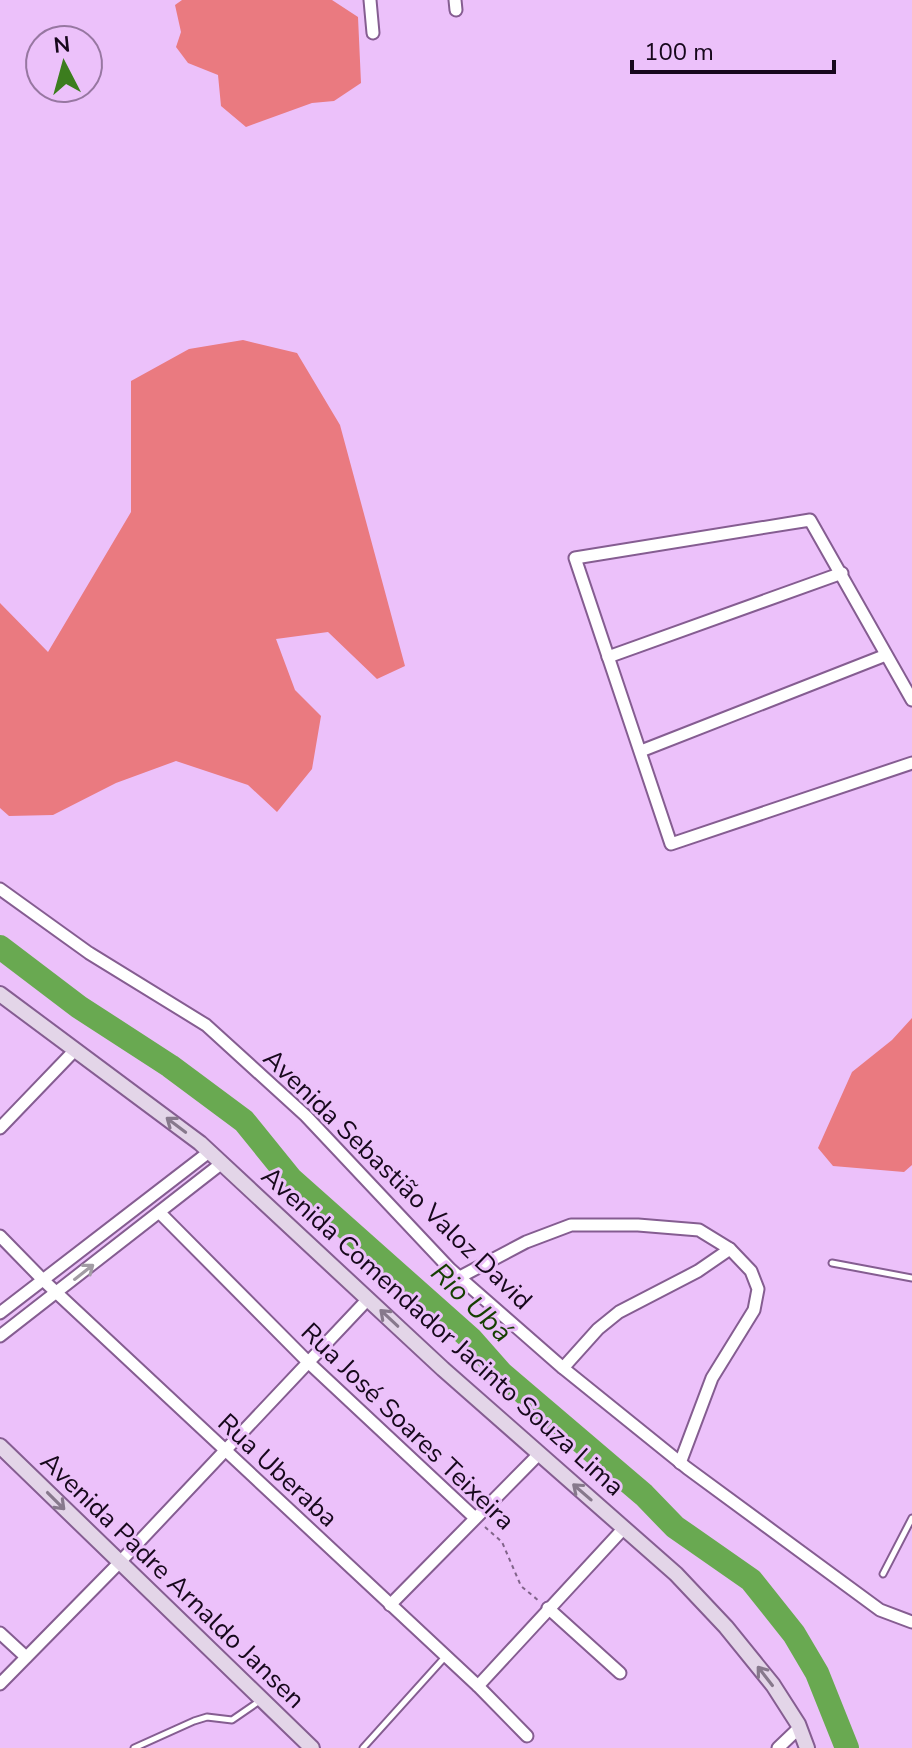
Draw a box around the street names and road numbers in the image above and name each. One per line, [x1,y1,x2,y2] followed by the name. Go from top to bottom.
[256,1041,540,1317] street label: Avenida Sebastião Valoz David
[254,1159,632,1504] street label: Avenida Comendador Jacinto Souza Lima
[293,1315,522,1538] street label: Rua José Soares Teixeira
[210,1406,345,1535] street label: Rua Uberaba
[33,1445,312,1716] street label: Avenida Padre Arnaldo Jansen

